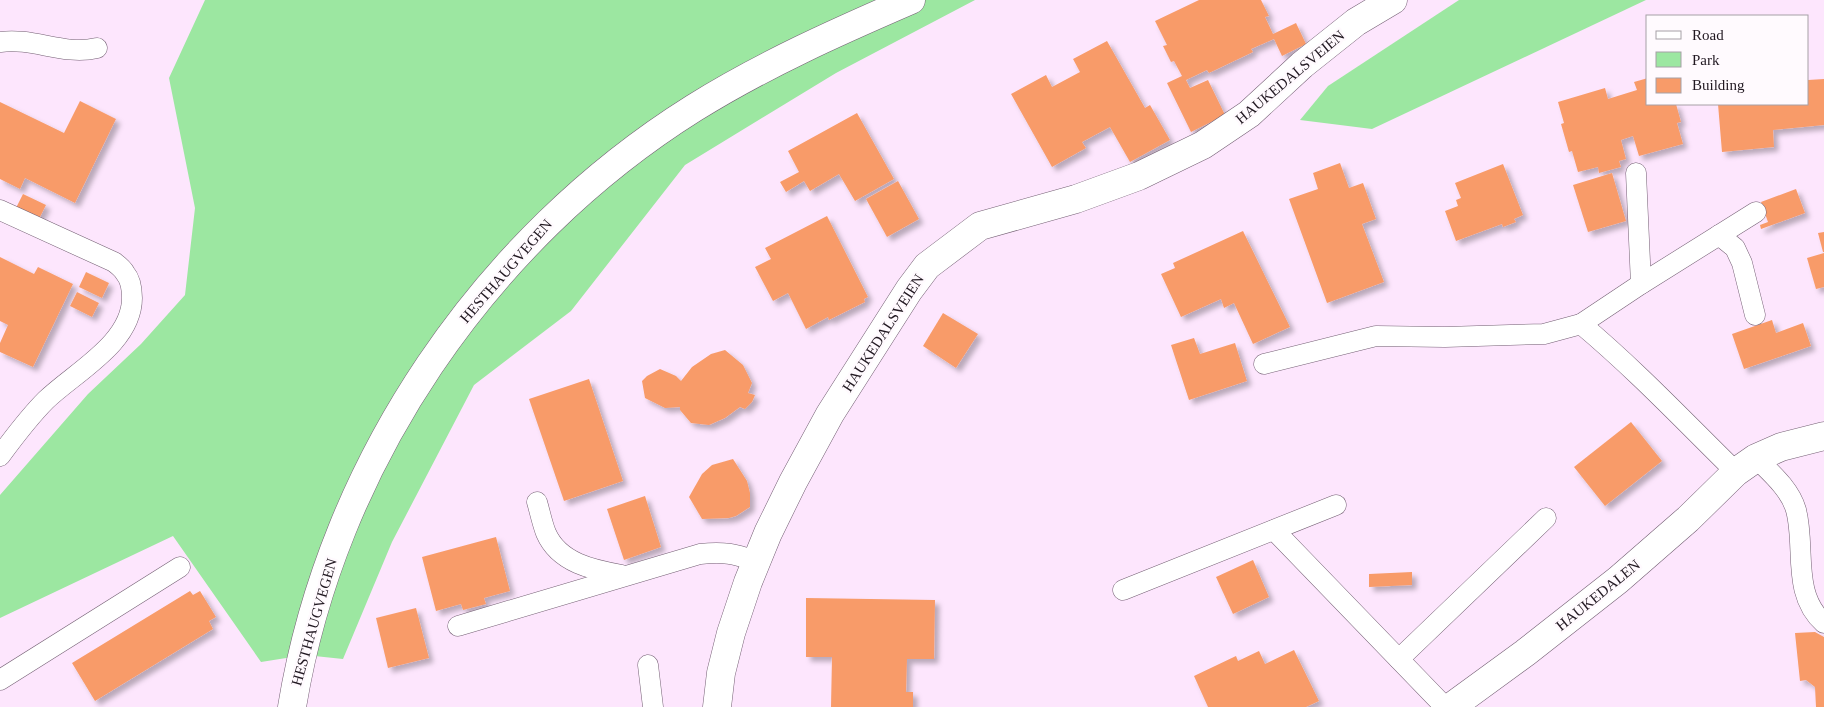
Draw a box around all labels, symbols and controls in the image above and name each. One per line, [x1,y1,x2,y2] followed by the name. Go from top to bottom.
[1646,15,1809,105] legend
[1233,27,1348,127] street label: HAUKEDALSVEIEN
[1692,27,1724,43] text: Road
[1692,52,1720,68] text: Park
[1692,77,1745,93] text: Building
[457,216,555,326] street label: HESTHAUGVEGEN
[839,271,927,395] street label: HAUKEDALSVEIEN
[288,556,340,687] street label: HESTHAUGVEGEN
[1553,556,1643,634] street label: HAUKEDALEN

